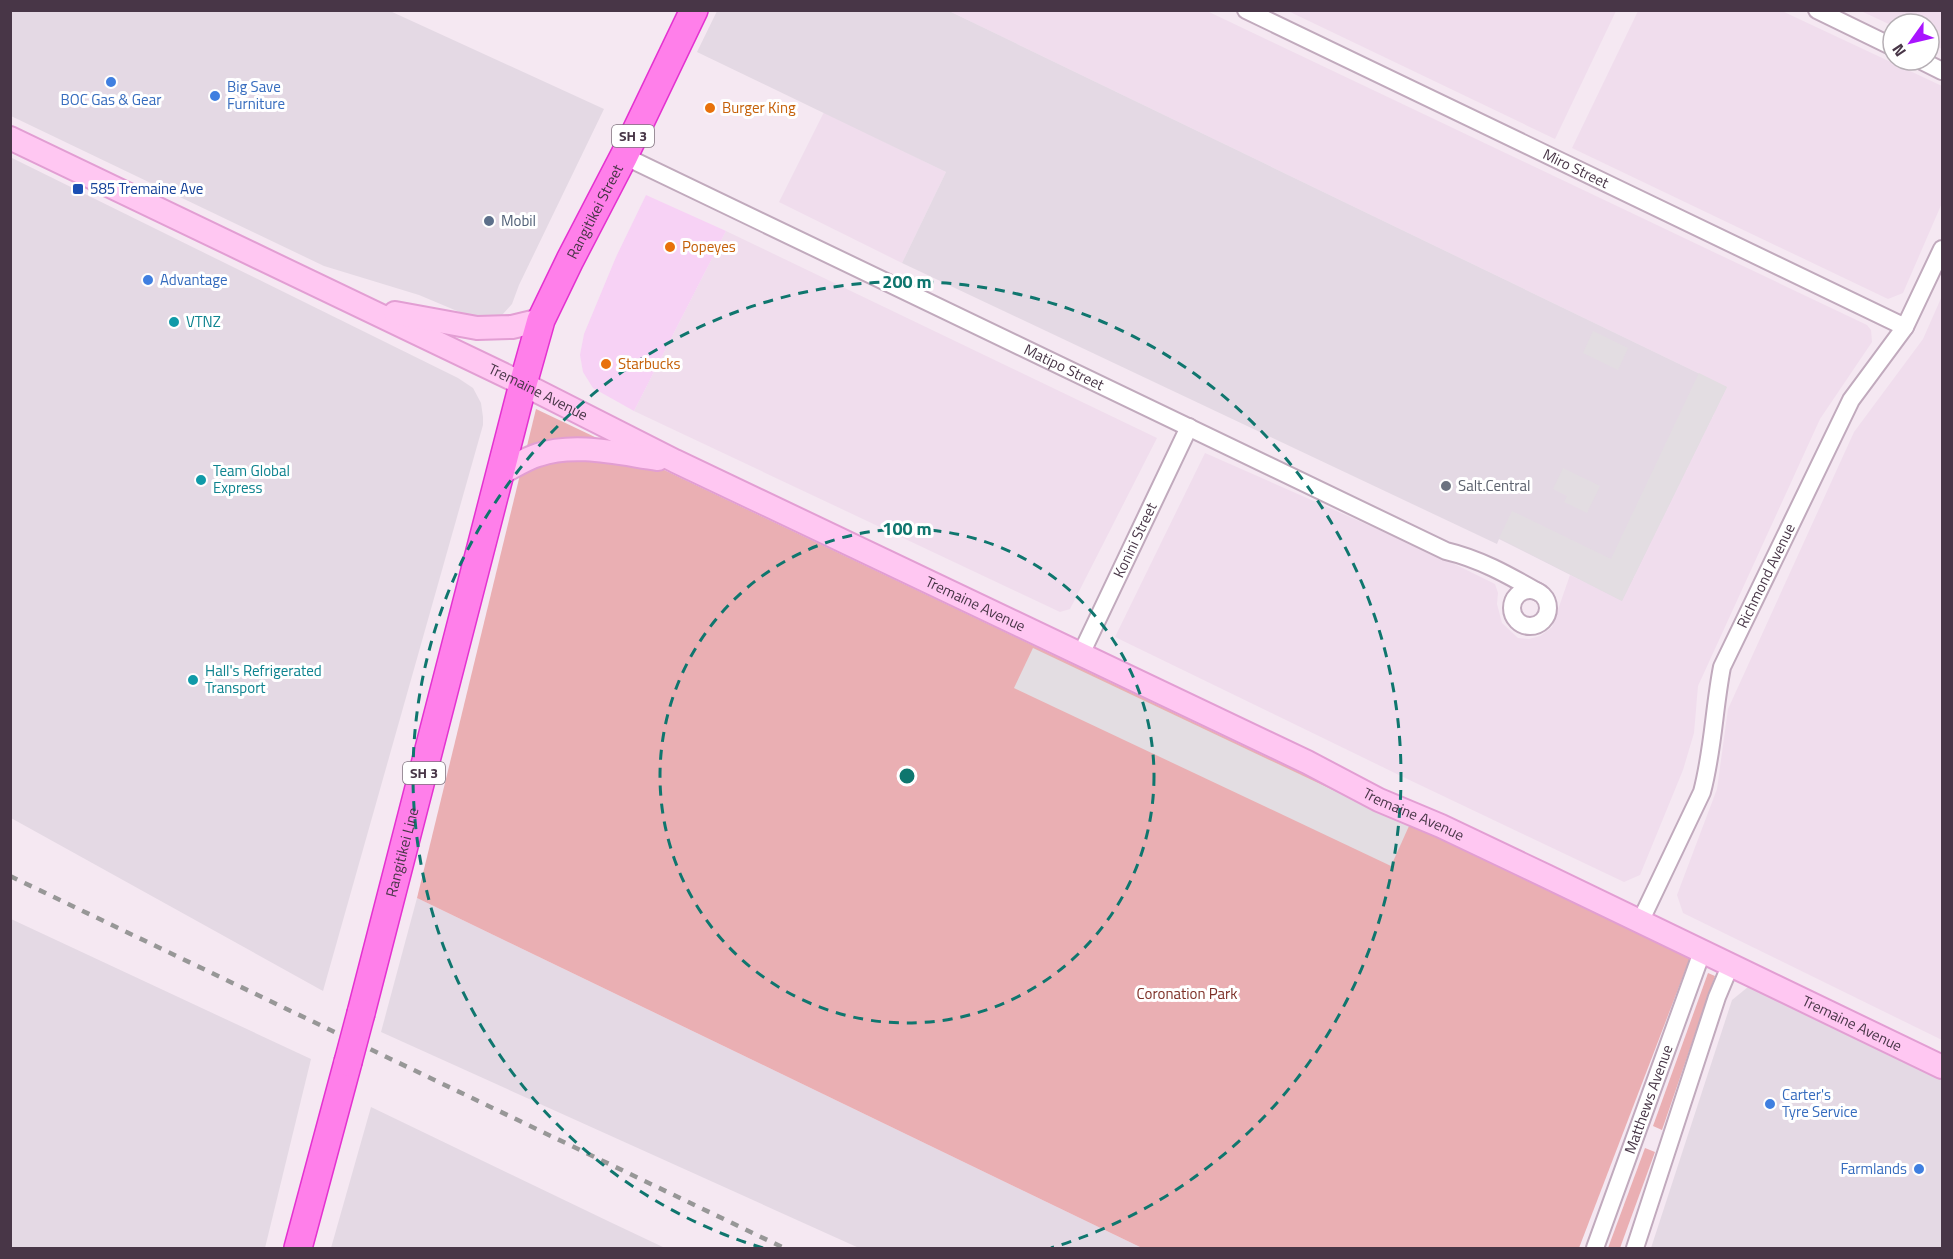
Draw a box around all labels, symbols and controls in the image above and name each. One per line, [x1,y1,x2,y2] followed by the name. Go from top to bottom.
[1881,12,1941,72] north arrow
[1886,39,1912,62] text: N
[104,75,118,89] marker: BOC Gas & Gear
[227,75,285,115] place label: Big Save Furniture
[61,88,161,111] place label: BOC Gas & Gear
[208,89,222,103] marker: Big Save Furniture
[722,96,796,119] place label: Burger King
[703,101,717,115] marker: Burger King
[612,125,654,147] road number: SH 3
[1539,142,1614,194] street label: Miro Street
[560,159,629,263] street label: Rangitikei Street
[90,177,203,200] place label: 585 Tremaine Ave
[71,182,85,196] marker: 585 Tremaine Ave
[501,209,536,232] place label: Mobil
[482,214,496,228] marker: Mobil
[682,235,736,258] place label: Popeyes
[663,240,677,254] marker: Popeyes
[160,268,227,291] place label: Advantage
[882,268,932,295] text: 200 m
[141,273,155,287] marker: Advantage
[186,310,221,333] place label: VTNZ
[167,315,181,329] marker: VTNZ
[1020,338,1109,396] street label: Matipo Street
[618,352,681,375] place label: Starbucks
[485,357,592,426] street label: Tremaine Avenue
[599,357,613,371] marker: Starbucks
[213,459,290,499] place label: Team Global Express
[194,473,208,487] marker: Team Global Express
[1458,474,1530,497] place label: Salt.Central
[1439,479,1453,493] marker: Salt.Central
[1107,498,1163,581] street label: Konini Street
[882,515,932,542] text: 100 m
[1730,519,1801,632] street label: Richmond Avenue
[922,570,1029,637] street label: Tremaine Avenue
[205,659,322,699] place label: Hall's Refrigerated Transport
[186,673,200,687] marker: Hall's Refrigerated Transport
[403,762,445,784] road number: SH 3
[897,766,917,786] centre of rings
[1359,781,1468,846] street label: Tremaine Avenue
[379,805,424,899] street label: Rangitikei Line
[1137,982,1238,1005] park label: Coronation Park
[1798,989,1906,1057] street label: Tremaine Avenue
[1618,1041,1679,1157] street label: Matthews Avenue
[1782,1083,1857,1123] place label: Carter's Tyre Service
[1763,1097,1777,1111] marker: Carter's Tyre Service
[1840,1157,1907,1180] place label: Farmlands
[1912,1162,1926,1176] marker: Farmlands

